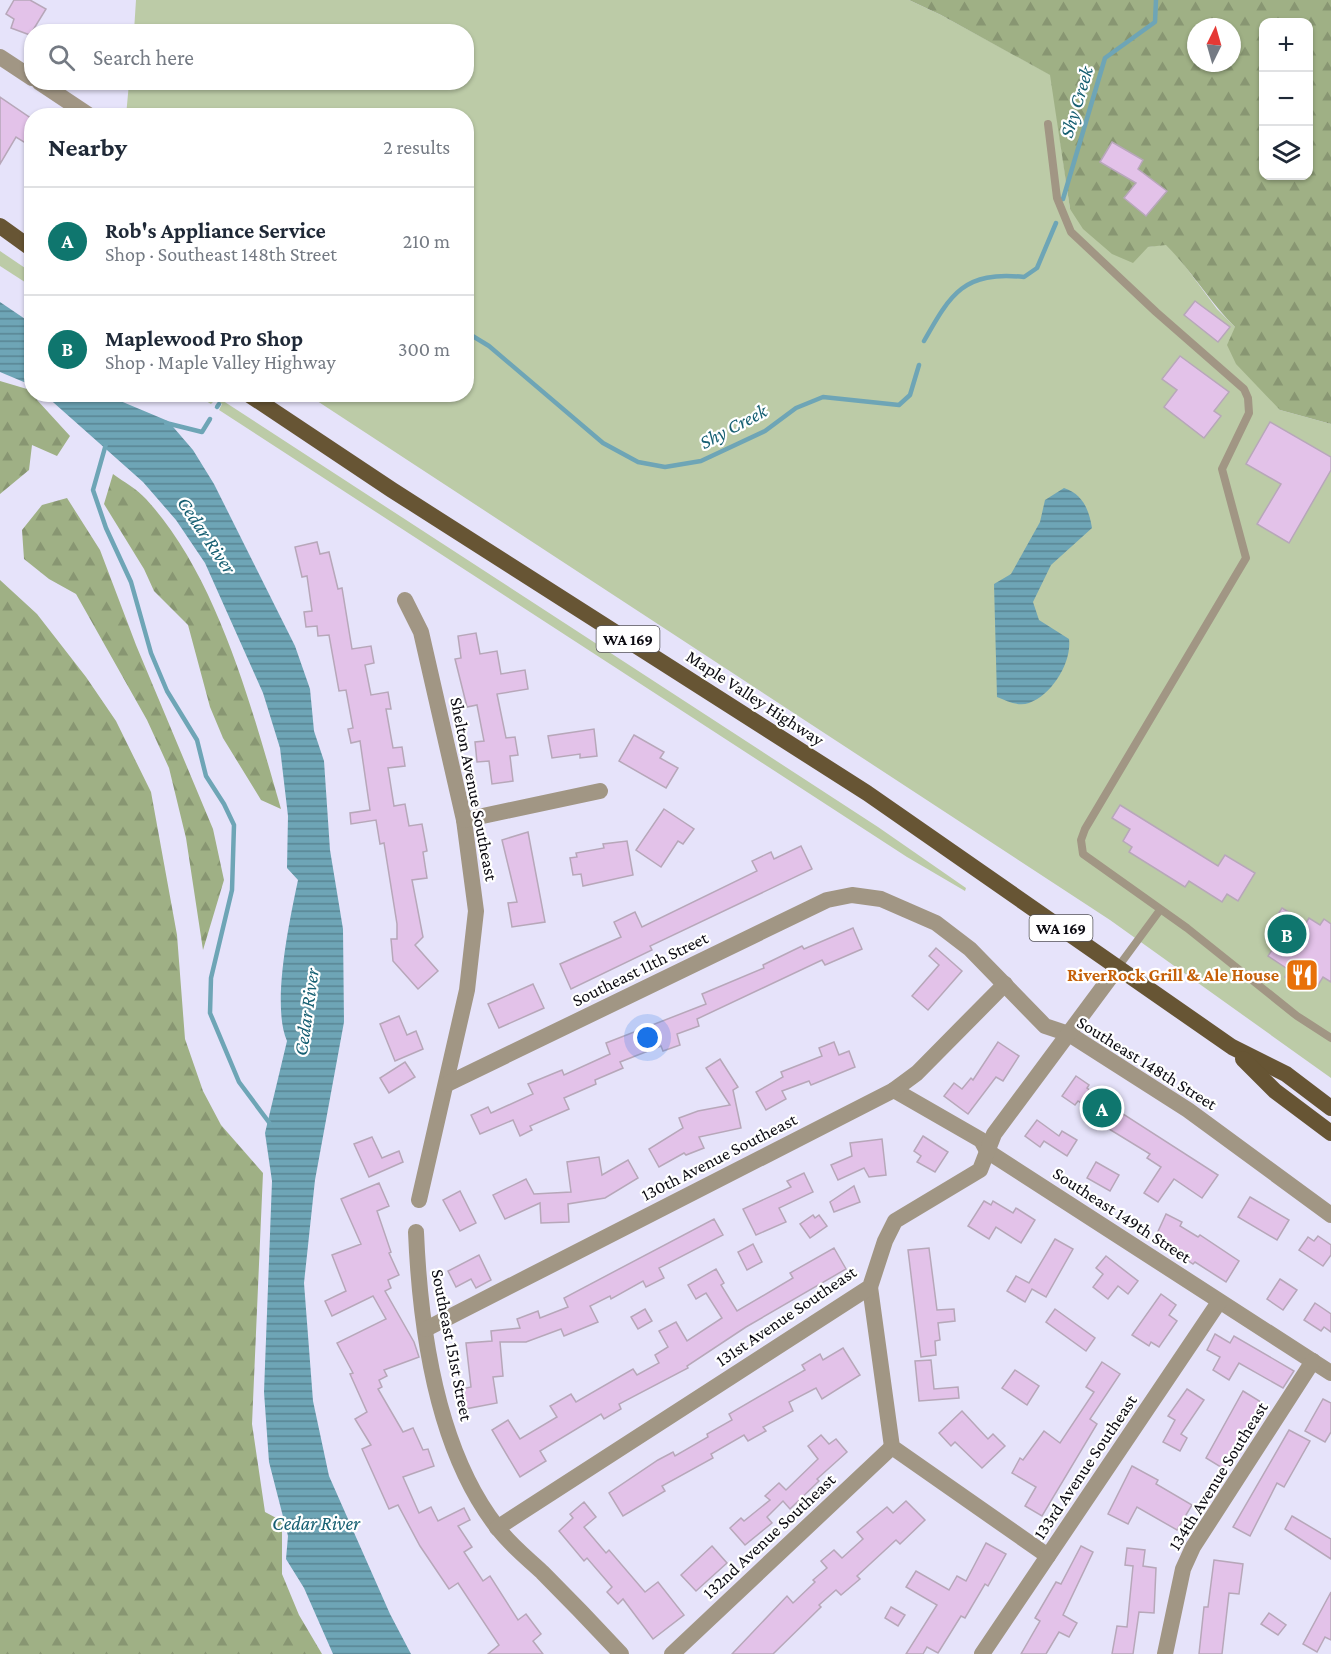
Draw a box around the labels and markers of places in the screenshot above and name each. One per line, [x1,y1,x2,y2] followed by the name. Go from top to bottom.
[1268,912,1306,956] pin: B
[1284,957,1320,993] restaurant icon: RiverRock Grill & Ale House
[1067,965,1279,985] place label: RiverRock Grill & Ale House
[1082,1086,1122,1130] pin: A

